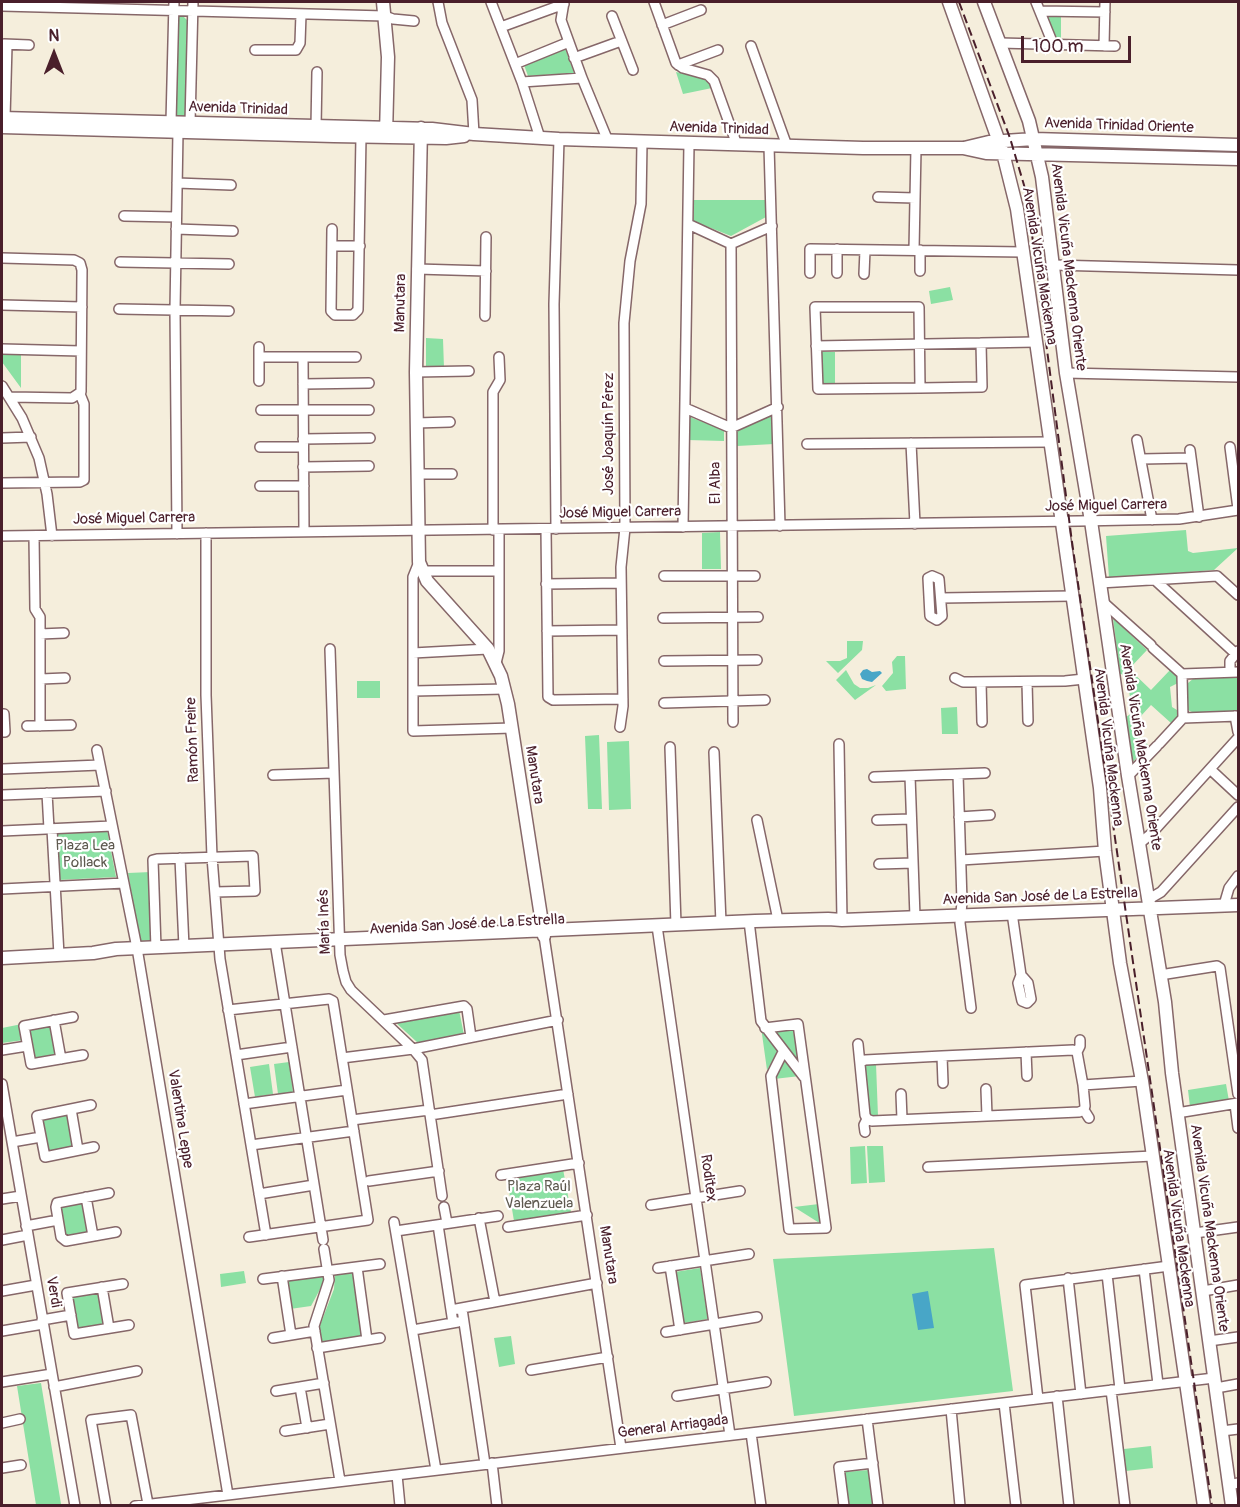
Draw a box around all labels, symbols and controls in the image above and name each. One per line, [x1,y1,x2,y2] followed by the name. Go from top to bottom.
[24,24,84,84] north arrow
[1024,24,1134,62] scale bar
[49,26,59,46] text: N
[1032,35,1084,58] text: 100 m
[188,98,288,120] street label: Avenida Trinidad
[1044,114,1194,138] street label: Avenida Trinidad Oriente
[669,118,769,140] street label: Avenida Trinidad
[1046,162,1090,372] street label: Avenida Vicuña Mackenna Oriente
[1018,186,1060,346] street label: Avenida Vicuña Mackenna
[391,273,411,333] street label: Manutara
[600,373,618,495] street label: José Joaquín Pérez
[707,462,725,504] street label: El Alba
[1045,496,1167,516] street label: José Miguel Carrera
[559,503,681,523] street label: José Miguel Carrera
[73,509,195,529] street label: José Miguel Carrera
[1115,642,1165,852] street label: Avenida Vicuña Mackenna Oriente
[1089,667,1127,827] street label: Avenida Vicuña Mackenna
[183,697,203,783] street label: Ramón Freire
[521,745,547,805] street label: Manutara
[55,837,115,872] park label: Plaza Lea Pollack
[942,885,1138,909] street label: Avenida San José de La Estrella
[315,889,335,955] street label: María Inés
[369,911,565,939] street label: Avenida San José de La Estrella
[163,1068,197,1170] street label: Valentina Leppe
[1186,1123,1232,1333] street label: Avenida Vicuña Mackenna Oriente
[1158,1148,1198,1308] street label: Avenida Vicuña Mackenna
[696,1153,720,1203] street label: Roditex
[505,1178,573,1213] park label: Plaza Raúl Valenzuela
[595,1225,621,1285] street label: Manutara
[41,1275,65,1309] street label: Verdi
[617,1411,729,1443] street label: General Arriagada

